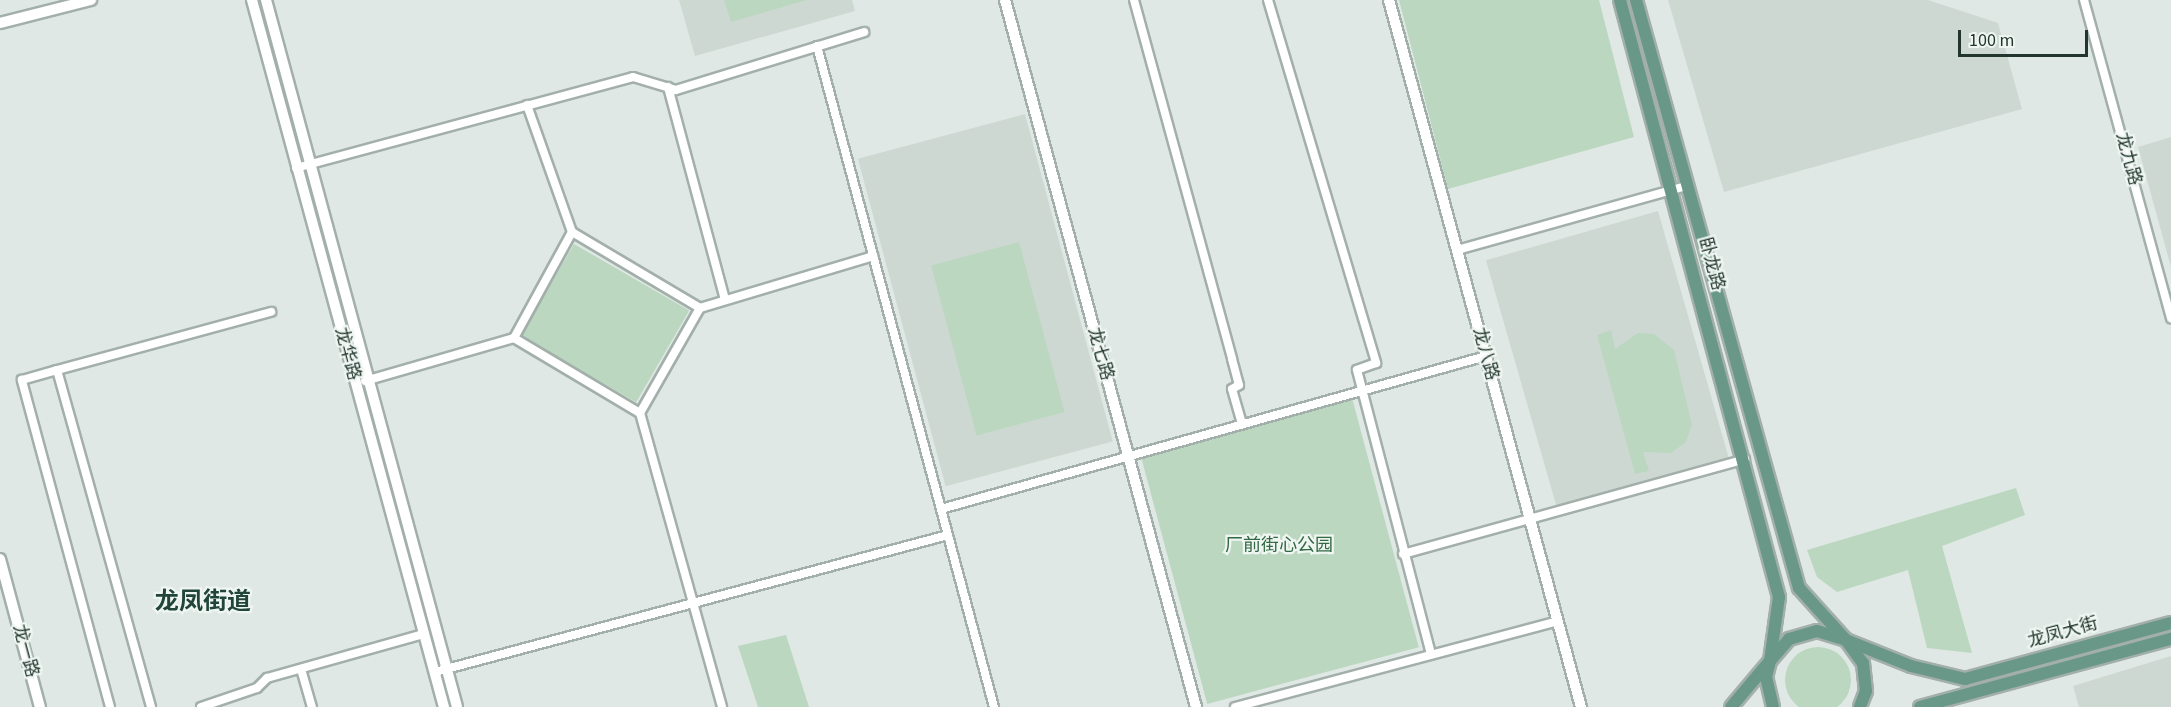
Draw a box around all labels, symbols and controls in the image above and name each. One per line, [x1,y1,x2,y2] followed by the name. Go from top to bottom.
[1961,18,2092,56] scale bar
[1969,28,2014,53] text: 100 m
[2111,130,2145,188] street label: 龙九路
[1694,235,1728,293] street label: 卧龙路
[330,325,364,383] street label: 龙华路
[1083,325,1117,383] street label: 龙七路
[1468,325,1502,383] street label: 龙八路
[1225,535,1333,557] park label: 厂前街心公园
[155,588,251,616] district label: 龙凤街道
[2025,613,2101,653] street label: 龙凤大街
[8,622,42,680] street label: 龙一路

